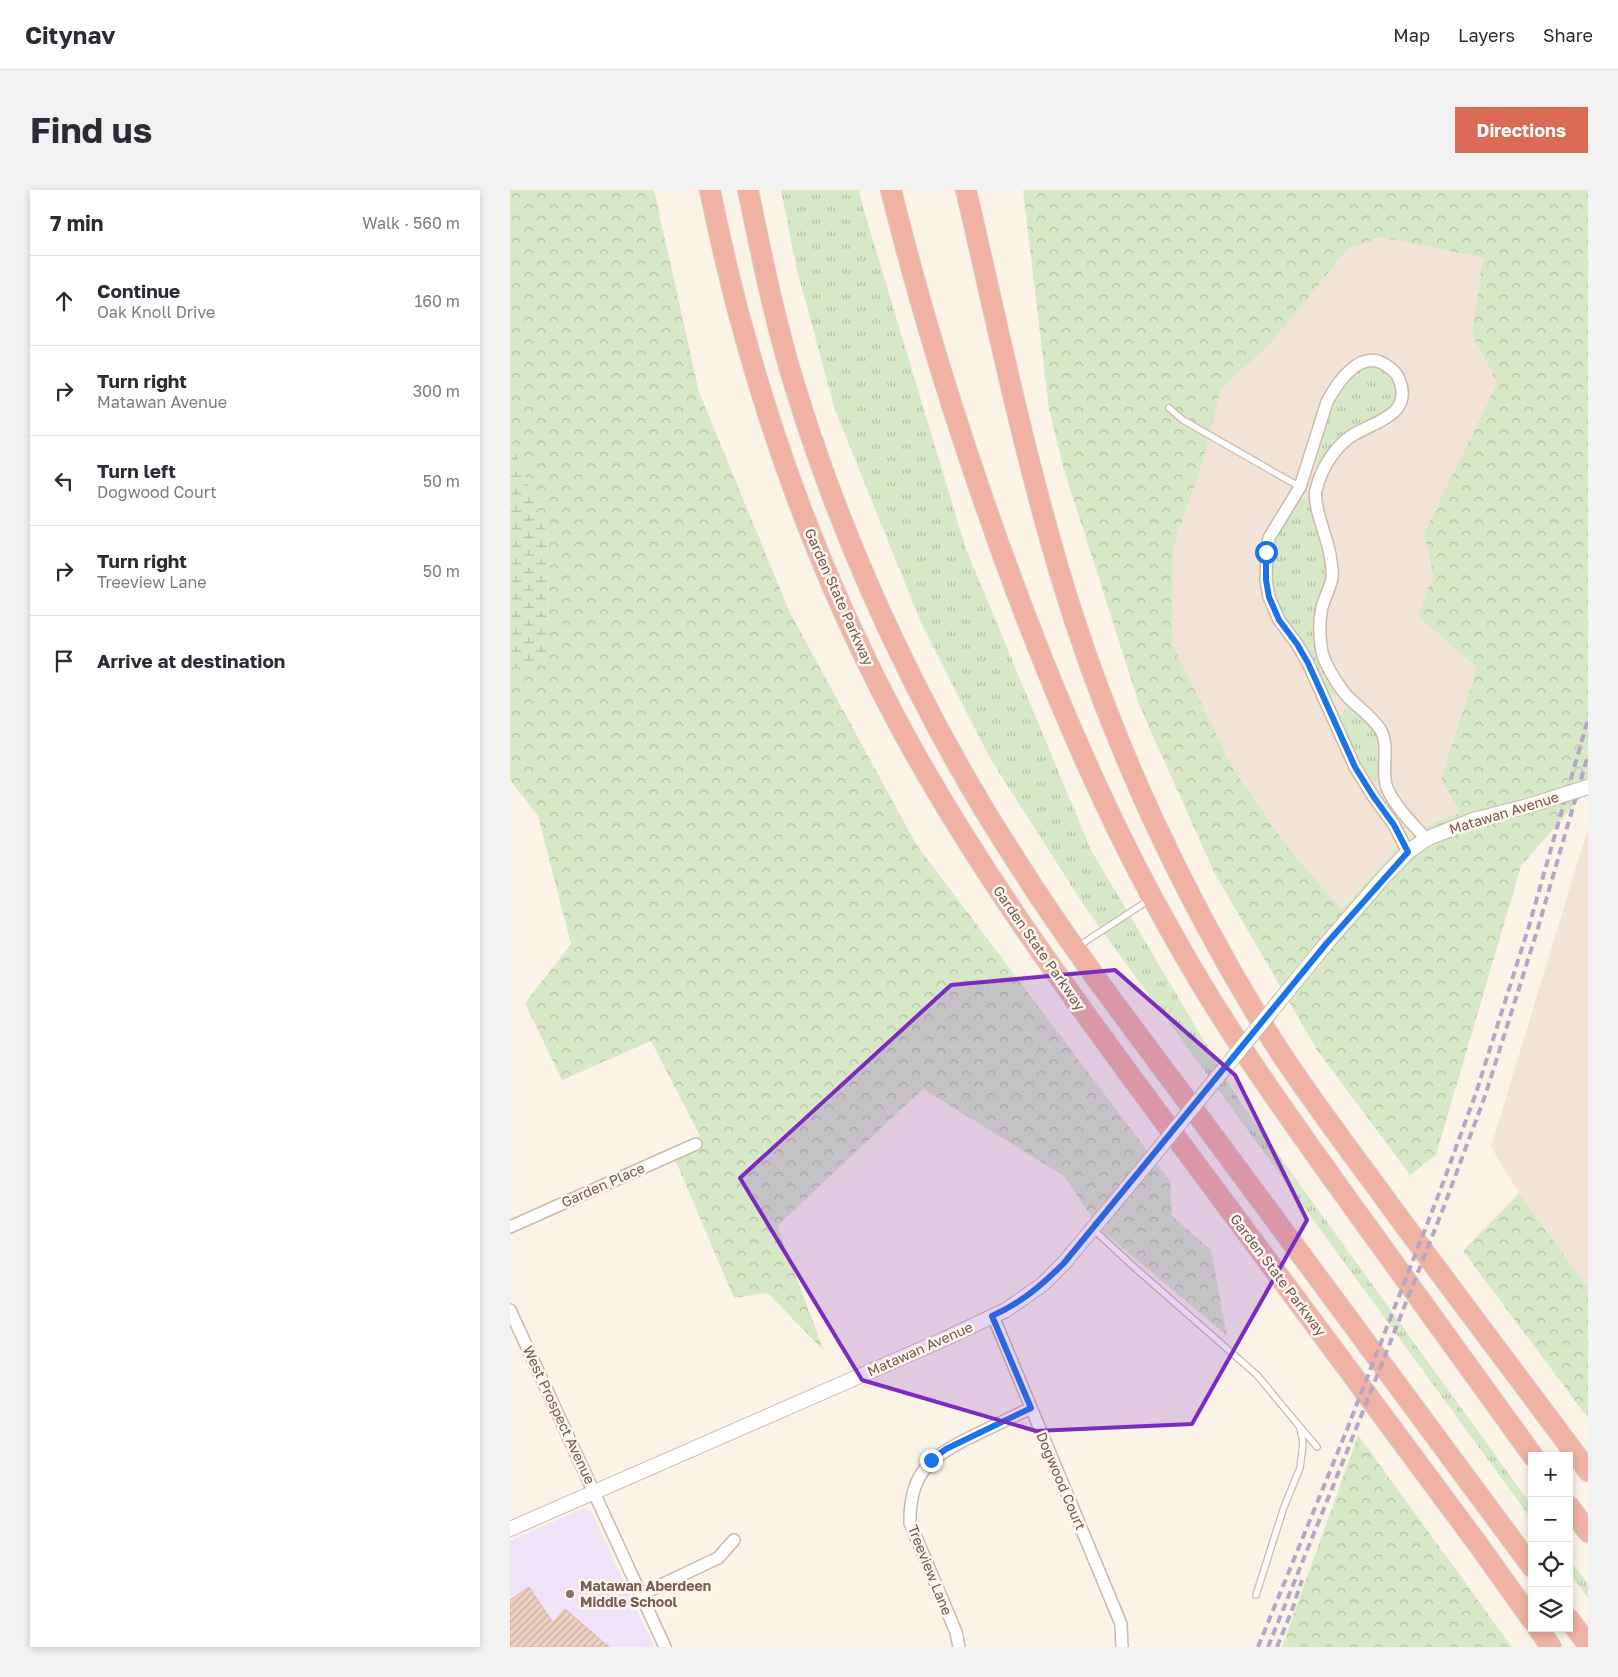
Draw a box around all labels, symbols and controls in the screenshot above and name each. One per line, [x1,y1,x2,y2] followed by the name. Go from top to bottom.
[25,20,115,49] text: Citynav
[1393,24,1430,46] text: Map
[1458,24,1515,46] text: Layers
[1543,24,1593,46] text: Share
[1455,107,1588,153] button: Directions
[30,109,152,151] text: Find us
[50,210,104,236] text: 7 min
[362,213,460,233] text: Walk · 560 m
[97,279,180,302] text: Continue
[50,287,78,315] icon: ahead
[414,291,460,311] text: 160 m
[97,302,215,322] text: Oak Knoll Drive
[97,369,187,392] text: Turn right
[50,377,78,405] icon: right
[413,381,460,401] text: 300 m
[97,392,227,412] text: Matawan Avenue
[97,459,176,482] text: Turn left
[50,467,78,495] icon: left
[423,471,460,491] text: 50 m
[97,482,217,502] text: Dogwood Court
[802,526,877,668] street label: Garden State Parkway
[1255,541,1278,564] route start
[97,549,187,572] text: Turn right
[50,557,78,585] icon: right
[423,561,460,581] text: 50 m
[97,572,207,592] text: Treeview Lane
[50,647,78,675] icon: arrive
[97,649,285,672] text: Arrive at destination
[1447,788,1561,837] street label: Matawan Avenue
[990,882,1089,1013] street label: Garden State Parkway
[559,1159,647,1210] street label: Garden Place
[1227,1210,1330,1339] street label: Garden State Parkway
[864,1318,975,1379] street label: Matawan Avenue
[520,1343,599,1487] street label: West Prospect Avenue
[1033,1429,1090,1532] street label: Dogwood Court
[920,1449,943,1472] route end
[1528,1452,1573,1632] map controls
[1528,1452,1573,1497] button: +
[1528,1497,1573,1542] button: −
[905,1522,956,1617] street label: Treeview Lane
[1528,1542,1573,1587] button: locate
[580,1577,711,1610] place label: Matawan Aberdeen Middle School
[1528,1587,1573,1632] button: layers
[564,1588,576,1600] marker: Matawan Aberdeen Middle School

